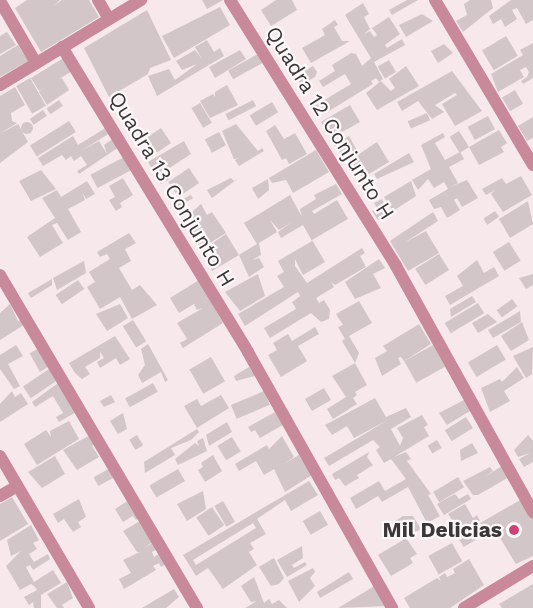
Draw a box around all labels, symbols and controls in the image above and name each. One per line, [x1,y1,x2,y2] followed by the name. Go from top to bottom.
[260,21,400,225] street label: Quadra 12 Conjunto H
[104,87,240,291] street label: Quadra 13 Conjunto H
[382,517,502,543] place label: Mil Delicias
[507,523,521,537] marker: Mil Delicias

